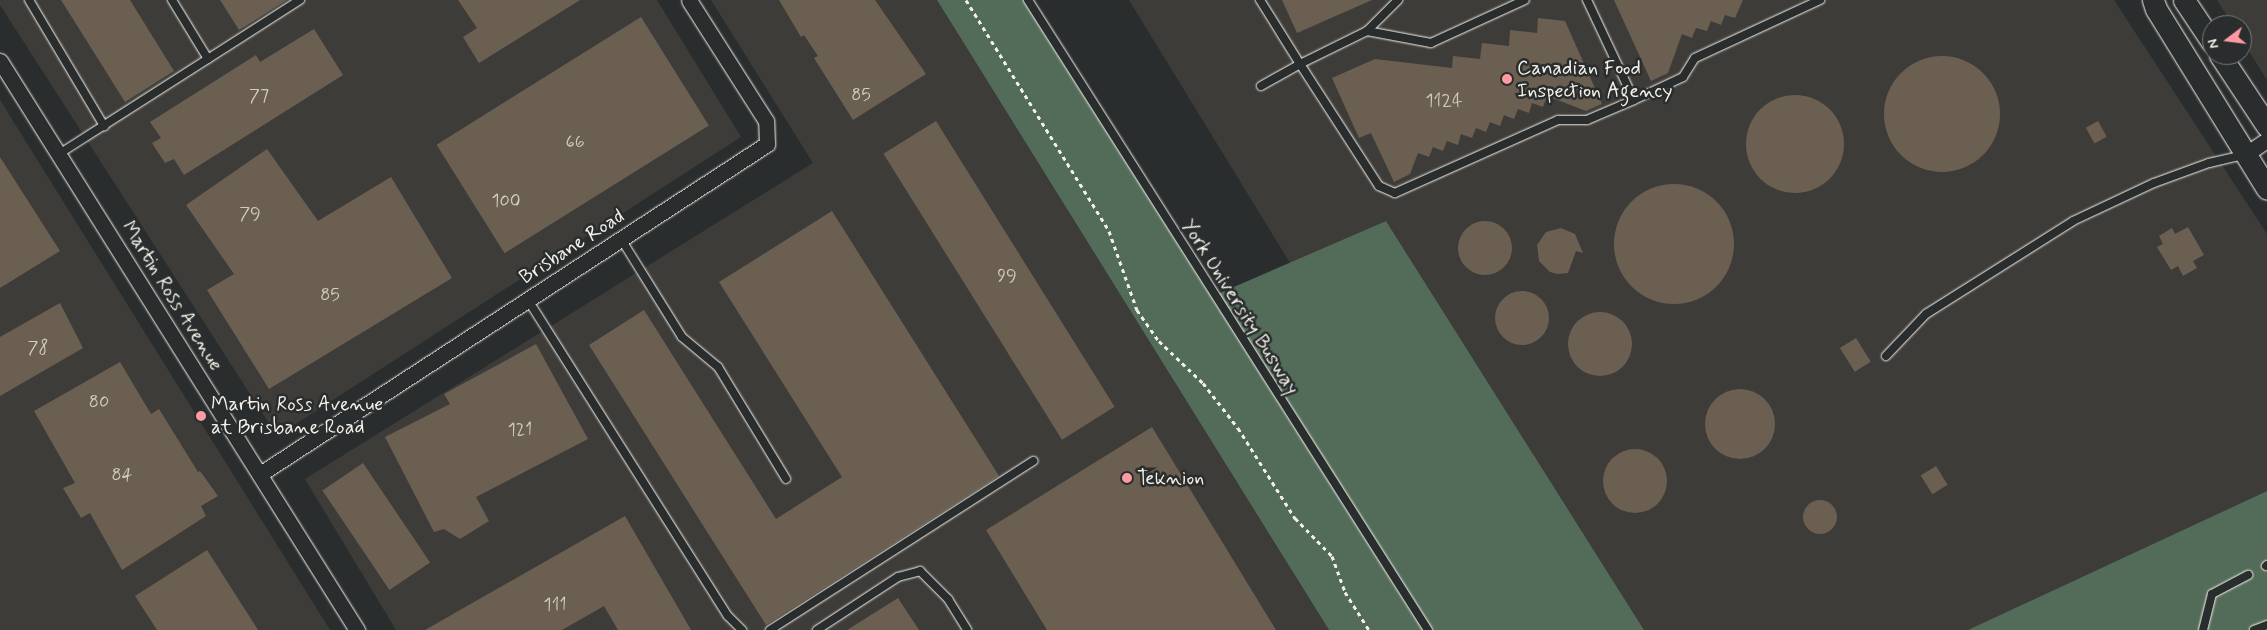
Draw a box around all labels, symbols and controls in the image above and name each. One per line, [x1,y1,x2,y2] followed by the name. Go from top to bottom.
[2202,15,2252,65] north arrow
[2204,37,2223,50] text: N
[1517,56,1666,103] place label: Canadian Food Inspection Agency
[1501,73,1513,85] marker: Canadian Food Inspection Agency
[851,84,871,106] house number: 85
[249,85,269,107] house number: 77
[1426,90,1462,112] house number: 1124
[565,131,585,153] house number: 66
[491,190,521,212] house number: 100
[239,203,261,225] house number: 79
[516,205,628,289] street label: Brisbane Road
[1176,215,1304,399] street label: York University Busway
[117,218,227,374] street label: Martin Ross Avenue
[997,265,1017,287] house number: 99
[320,284,340,306] house number: 85
[28,337,48,359] house number: 78
[89,391,109,413] house number: 80
[211,392,381,439] place label: Martin Ross Avenue at Brisbane Road
[195,410,207,422] marker: Martin Ross Avenue at Brisbane Road
[508,419,532,441] house number: 121
[111,464,133,486] house number: 84
[1137,466,1204,490] place label: Teknion
[1121,472,1133,484] marker: Teknion
[544,594,566,616] house number: 111

